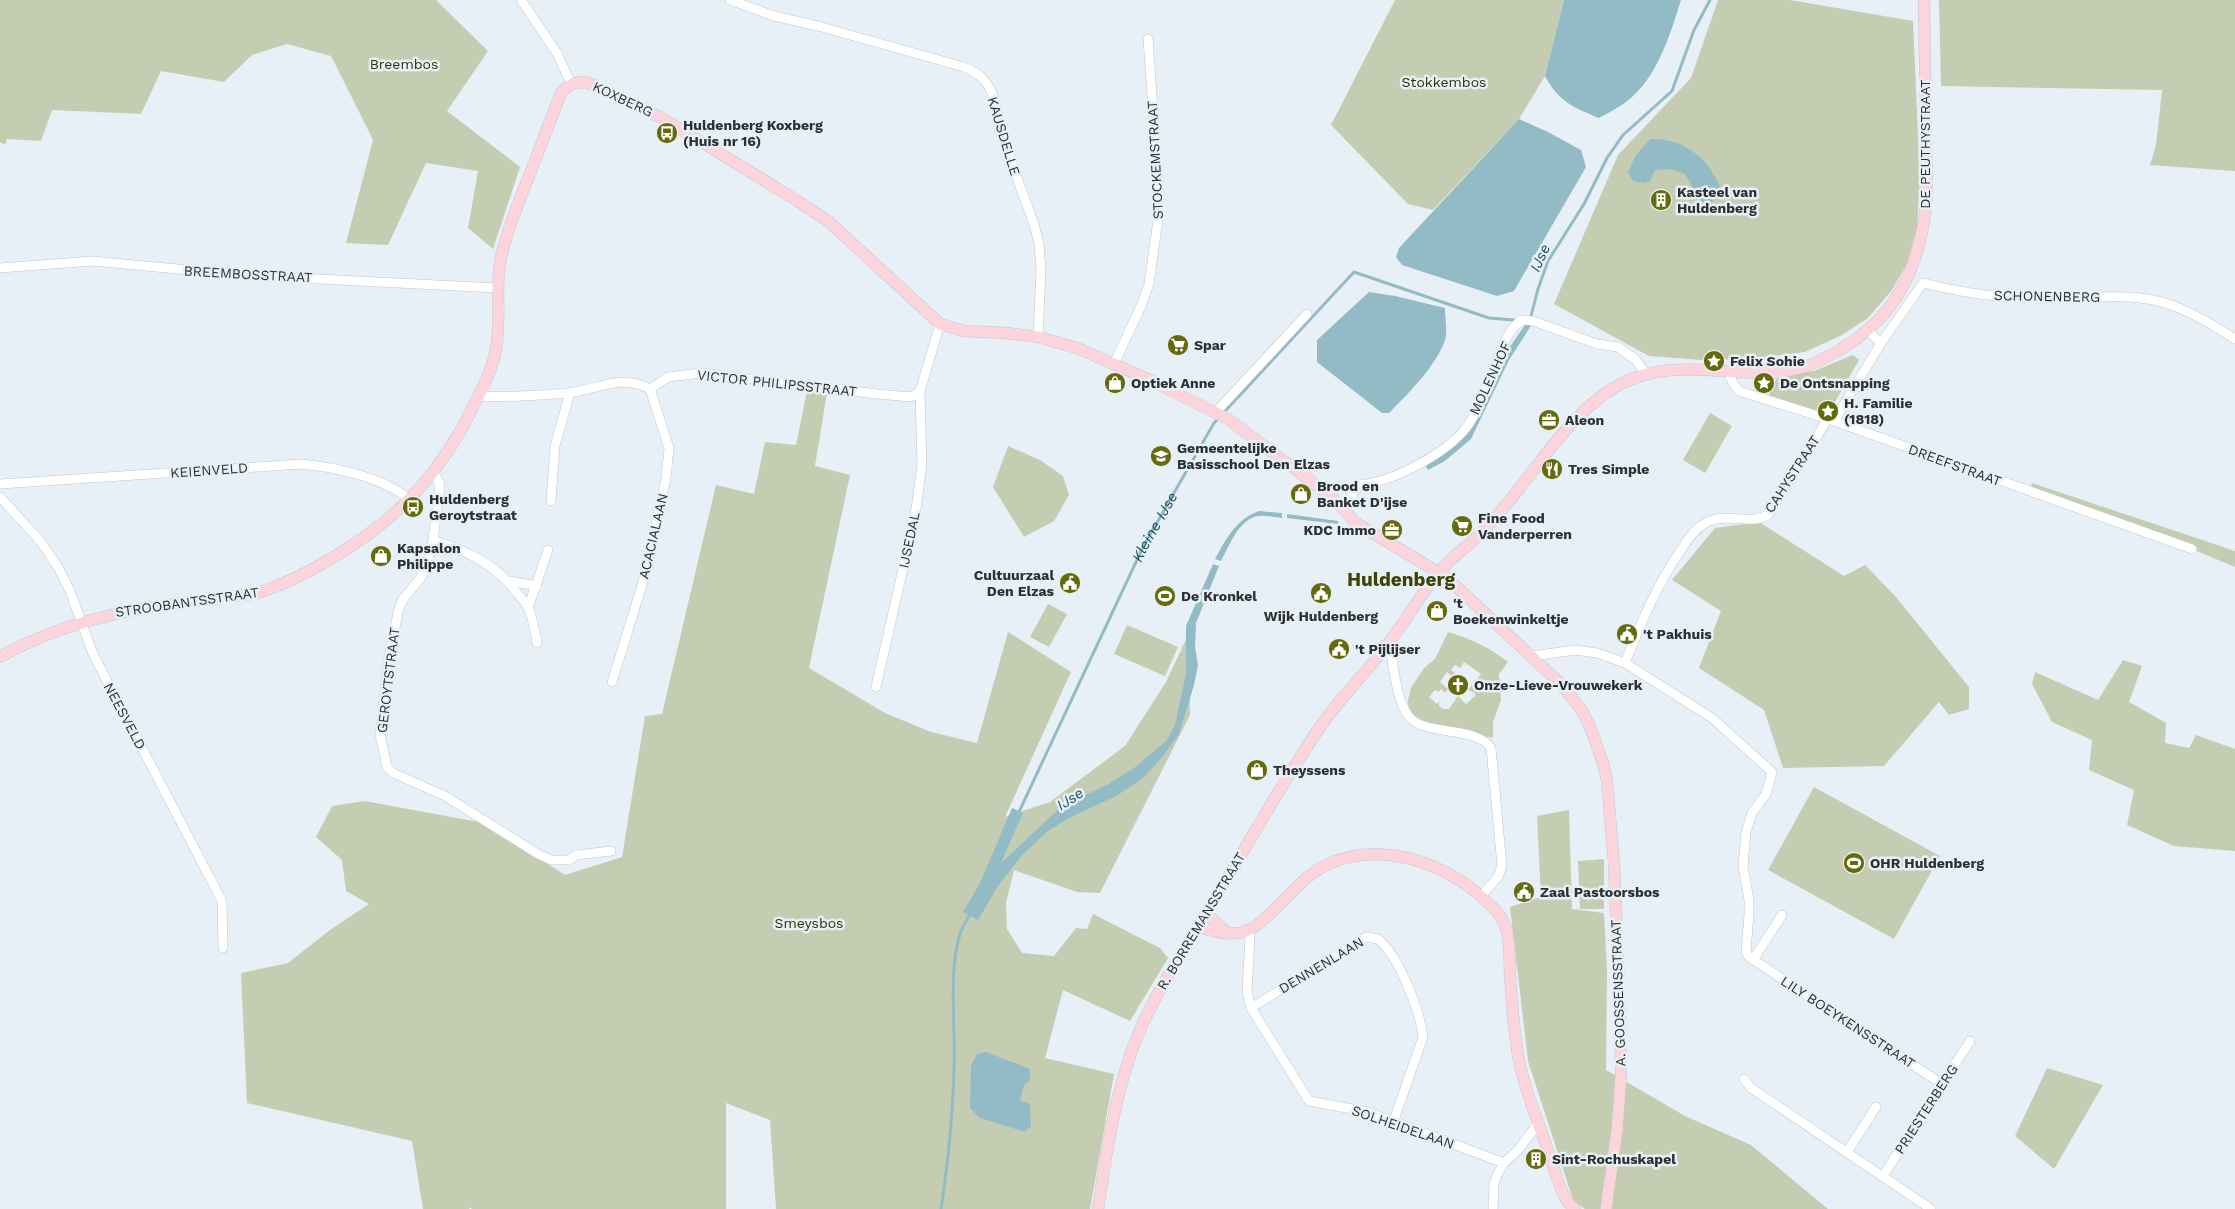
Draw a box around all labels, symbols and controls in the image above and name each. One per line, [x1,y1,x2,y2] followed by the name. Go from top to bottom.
[370,56,438,72] park label: Breembos
[1402,74,1486,90] park label: Stokkembos
[590,78,656,120] street label: KOXBERG
[1917,79,1933,209] street label: DE PEUTHYSTRAAT
[984,95,1024,177] street label: KAUSDELLE
[1144,100,1166,220] street label: STOCKEMSTRAAT
[683,117,823,149] place label: Huldenberg Koxberg (Huis nr 16)
[655,121,679,145] bus stop icon: Huldenberg Koxberg (Huis nr 16)
[1677,184,1757,216] place label: Kasteel van Huldenberg
[1649,188,1673,212] building icon: Kasteel van Huldenberg
[1526,241,1554,275] water label: IJse
[183,263,313,285] street label: BREEMBOSSTRAAT
[1994,287,2100,305] street label: SCHONENBERG
[1166,333,1190,357] supermarket icon: Spar
[1194,337,1226,353] place label: Spar
[1466,339,1514,417] street label: MOLENHOF
[1702,349,1726,373] place icon: Felix Sohie
[1730,353,1805,369] place label: Felix Sohie
[696,367,858,399] street label: VICTOR PHILIPSSTRAAT
[1103,371,1127,395] shop icon: Optiek Anne
[1752,371,1776,395] place icon: De Ontsnapping
[1131,375,1215,391] place label: Optiek Anne
[1780,375,1890,391] place label: De Ontsnapping
[1844,395,1913,427] place label: H. Familie (1818)
[1816,399,1840,423] place icon: H. Familie (1818)
[1537,408,1561,432] office icon: Aleon
[1565,412,1604,428] place label: Aleon
[1761,432,1823,516] street label: CAHYSTRAAT
[1177,440,1331,472] place label: Gemeentelijke Basisschool Den Elzas
[1906,441,2004,489] street label: DREEFSTRAAT
[1149,444,1173,468] school or university icon: Gemeentelijke Basisschool Den Elzas
[1540,457,1564,481] restaurant icon: Tres Simple
[170,459,248,481] street label: KEIENVELD
[1568,461,1649,477] place label: Tres Simple
[1317,478,1407,510] place label: Brood en Banket D'ijse
[1289,482,1313,506] shop icon: Brood en Banket D'ijse
[1128,489,1182,565] water label: Kleine IJse
[429,491,517,523] place label: Huldenberg Geroytstraat
[635,492,671,580] street label: ACACIALAAN
[401,495,425,519] bus stop icon: Huldenberg Geroytstraat
[895,510,923,570] street label: IJSEDAL
[1478,510,1572,542] place label: Fine Food Vanderperren
[1450,514,1474,538] supermarket icon: Fine Food Vanderperren
[1380,518,1404,542] office icon: KDC Immo
[1304,522,1376,538] place label: KDC Immo
[397,540,461,572] place label: Kapsalon Philippe
[369,544,393,568] shop icon: Kapsalon Philippe
[974,567,1055,599] place label: Cultuurzaal Den Elzas
[1347,568,1455,591] district label: Huldenberg
[1058,571,1082,595] public building icon: Cultuurzaal Den Elzas
[1309,581,1333,605] public building icon: Wijk Huldenberg
[114,584,260,620] street label: STROOBANTSSTRAAT
[1153,584,1177,608] sports icon: De Kronkel
[1181,588,1257,604] place label: De Kronkel
[1453,595,1569,627] place label: 't Boekenwinkeltje
[1425,599,1449,623] shop icon: 't Boekenwinkeltje
[1264,608,1378,624] place label: Wijk Huldenberg
[1615,622,1639,646] public building icon: 't Pakhuis
[374,626,402,734] street label: GEROYTSTRAAT
[1643,626,1712,642] place label: 't Pakhuis
[1327,637,1351,661] public building icon: 't Pijlijser
[1355,641,1420,657] place label: 't Pijlijser
[1446,673,1470,697] church icon: Onze-Lieve-Vrouwekerk
[1474,677,1643,693] place label: Onze-Lieve-Vrouwekerk
[101,680,149,752] street label: NEESVELD
[1245,758,1269,782] shop icon: Theyssens
[1273,762,1346,778] place label: Theyssens
[1053,784,1087,814] water label: IJse
[1154,849,1249,993] street label: R. BORREMANSSTRAAT
[1842,851,1866,875] sports icon: OHR Huldenberg
[1870,855,1984,871] place label: OHR Huldenberg
[1512,880,1536,904] public building icon: Zaal Pastoorsbos
[1540,884,1660,900] place label: Zaal Pastoorsbos
[775,915,843,931] park label: Smeysbos
[1607,919,1629,1067] street label: A. GOOSSENSSTRAAT
[1276,933,1366,997] street label: DENNENLAAN
[1778,973,1919,1072] street label: LILY BOEYKENSSTRAAT
[1891,1061,1961,1157] street label: PRIESTERBERG
[1350,1102,1456,1152] street label: SOLHEIDELAAN
[1524,1147,1548,1171] building icon: Sint-Rochuskapel
[1552,1151,1676,1167] place label: Sint-Rochuskapel

